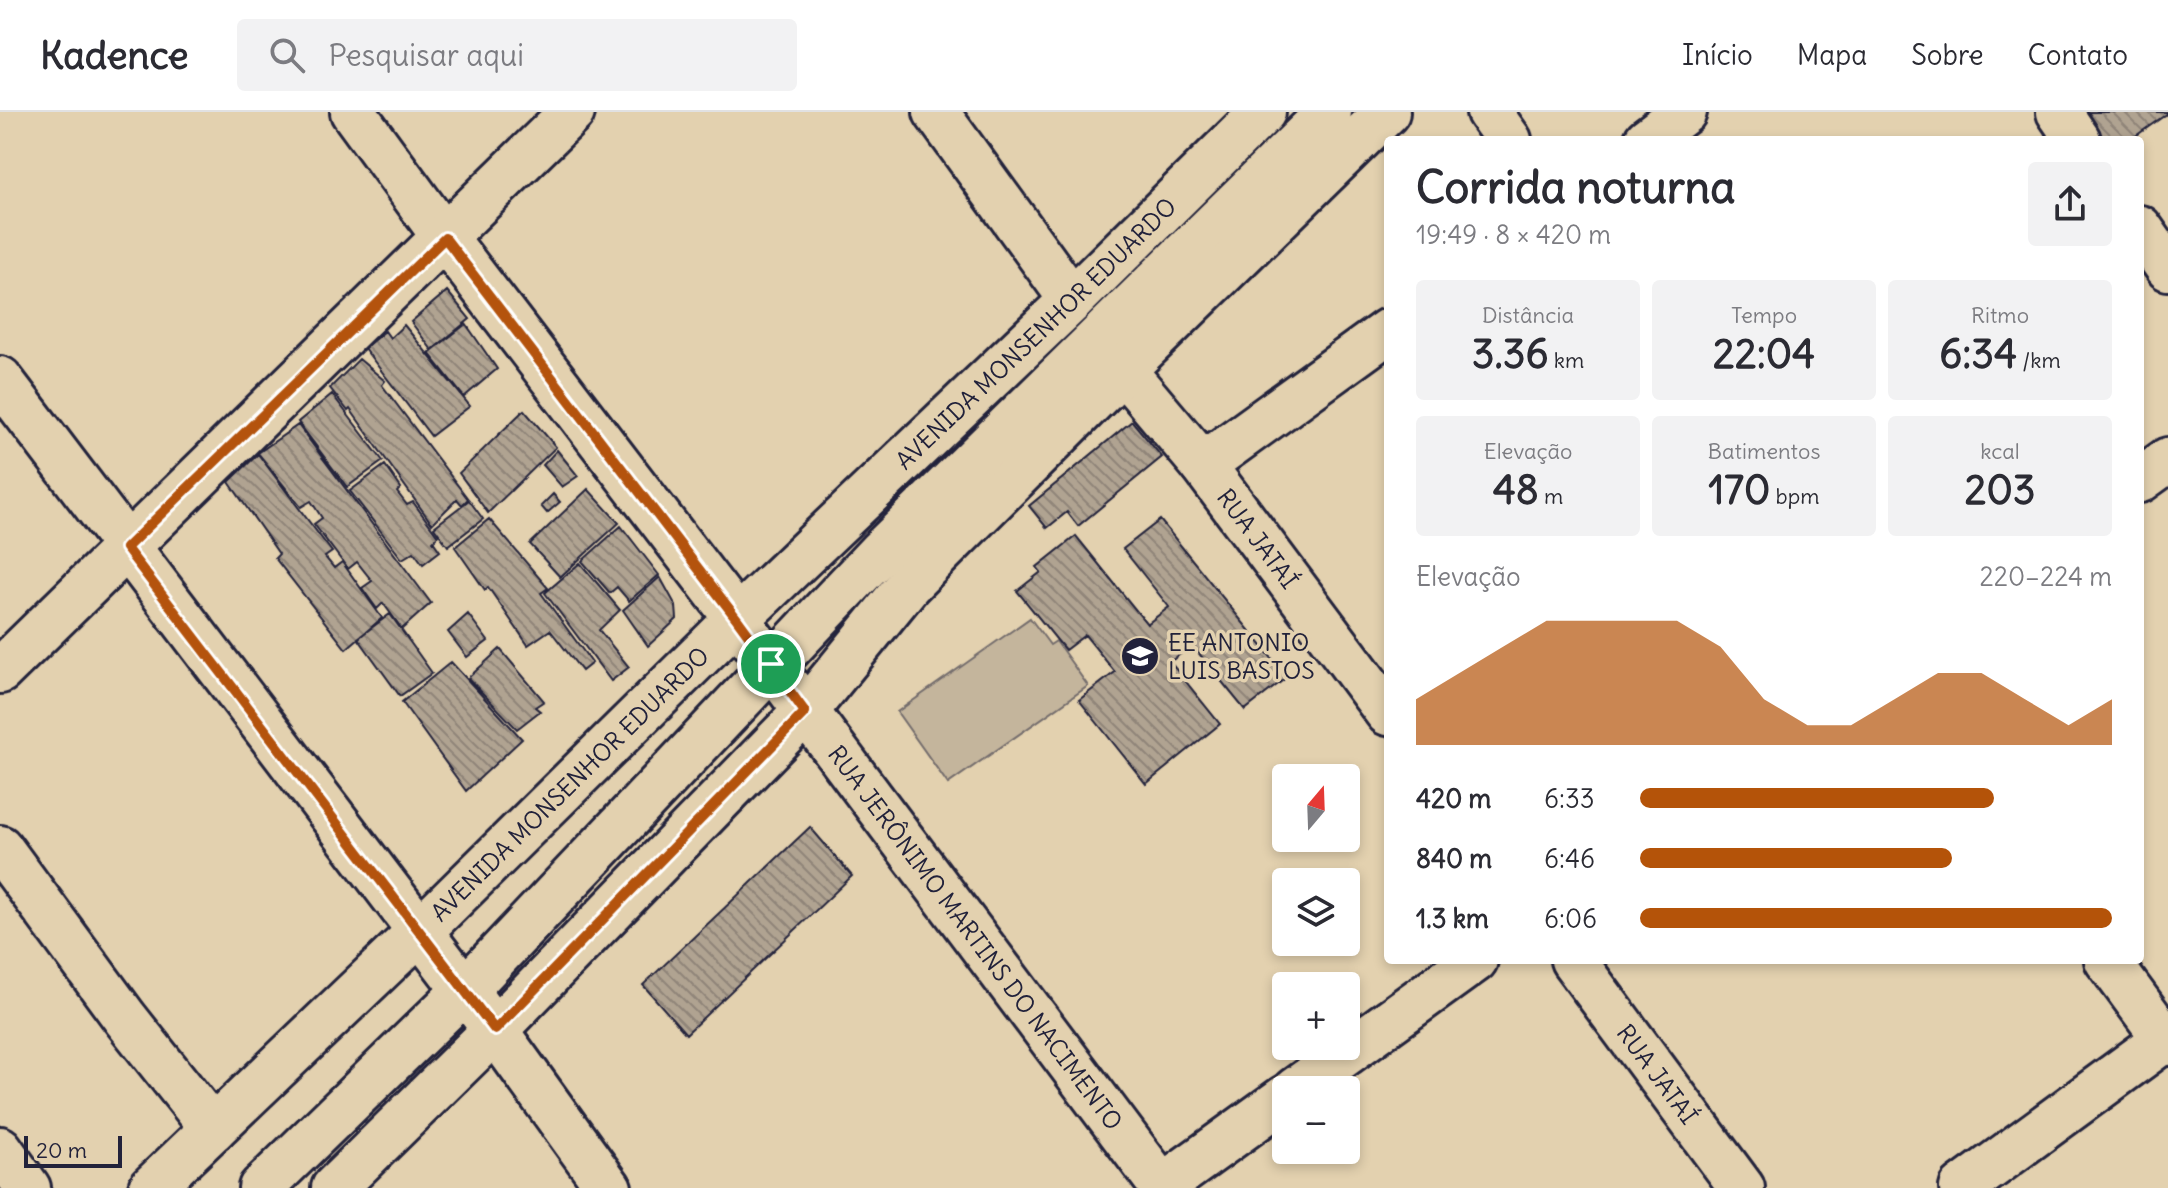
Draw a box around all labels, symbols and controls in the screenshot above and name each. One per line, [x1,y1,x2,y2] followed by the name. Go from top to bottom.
[237,19,797,91] search box
[40,32,189,79] text: Kadence
[265,33,309,77] icon: search
[329,36,524,74] text: Pesquisar aqui
[1682,37,1753,73] text: Início
[1797,37,1867,73] text: Mapa
[1911,37,1984,73] text: Sobre
[2028,37,2128,73] text: Contato
[1416,160,1735,215] text: Corrida noturna
[2028,162,2112,246] button: share
[889,191,1182,475] street label: AVENIDA MONSENHOR EDUARDO
[1416,218,1611,251] text: 19:49 · 8 × 420 m
[1482,301,1574,329] text: Distância
[1731,301,1797,329] text: Tempo
[1971,301,2029,329] text: Ritmo
[1472,329,1549,379] text: 3.36
[1713,329,1815,379] text: 22:04
[1939,329,2017,379] text: 6:34
[1549,346,1584,374] text: km
[2017,346,2061,374] text: /km
[1484,437,1572,465] text: Elevação
[1708,437,1820,465] text: Batimentos
[1980,437,2020,465] text: kcal
[1493,465,1539,515] text: 48
[1708,465,1770,515] text: 170
[1965,465,2035,515] text: 203
[1539,482,1563,510] text: m
[1770,482,1820,510] text: bpm
[1211,483,1305,594] street label: RUA JATAÍ
[1416,560,1521,593] text: Elevação
[1980,560,2112,593] text: 220–224 m
[1168,627,1315,685] place label: EE ANTONIO LUIS BASTOS
[737,630,805,698] pin
[1119,635,1161,677] school or university icon: EE ANTONIO LUIS BASTOS
[424,640,715,927] street label: AVENIDA MONSENHOR EDUARDO
[749,642,793,686] icon: arrive
[822,739,1129,1136] street label: RUA JERÔNIMO MARTINS DO NACIMENTO
[1272,764,1360,852] north arrow
[1272,764,1360,1164] map controls
[1416,782,1491,815] text: 420 m
[1544,782,1594,815] text: 6:33
[1416,842,1492,875] text: 840 m
[1544,842,1595,875] text: 6:46
[1272,868,1360,956] button: layers
[1416,902,1489,935] text: 1.3 km
[1544,902,1597,935] text: 6:06
[1272,972,1360,1060] button: +
[1611,1018,1704,1130] street label: RUA JATAÍ
[1272,1076,1360,1164] button: −
[24,1132,122,1168] scale bar
[36,1136,87,1164] text: 20 m

